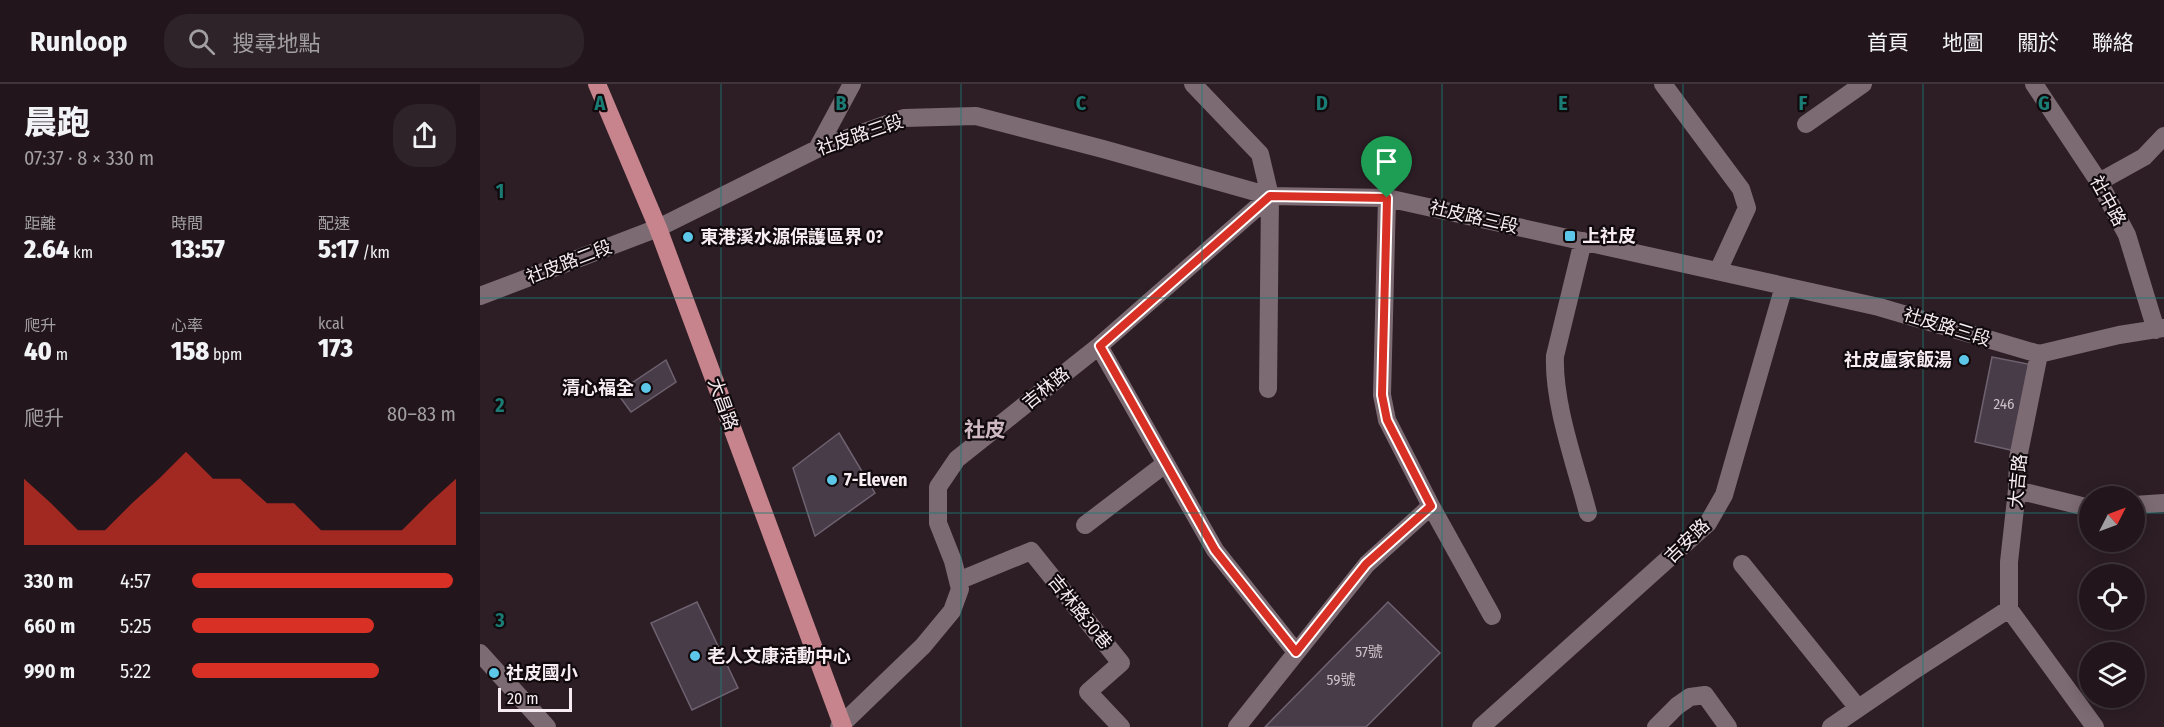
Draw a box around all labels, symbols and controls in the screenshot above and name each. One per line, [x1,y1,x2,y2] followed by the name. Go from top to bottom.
[164,14,584,68] search box
[30,25,128,58] text: Runloop
[185,25,218,58] icon: search
[233,30,321,57] text: 搜尋地點
[1867,30,1909,56] text: 首頁
[1942,30,1984,56] text: 地圖
[2017,30,2059,56] text: 關於
[2092,30,2134,56] text: 聯絡
[594,91,607,115] text: A
[835,91,847,115] text: B
[1076,91,1087,115] text: C
[1316,91,1328,115] text: D
[1558,91,1568,115] text: E
[1799,91,1808,115] text: F
[2038,91,2050,115] text: G
[24,103,90,143] text: 晨跑
[393,104,456,167] button: share
[814,110,906,160] street label: 社皮路三段
[1361,136,1412,198] pin
[1370,145,1403,178] icon: arrive
[24,146,154,170] text: 07:37 · 8 × 330 m
[2085,172,2131,230] street label: 社中路
[496,179,504,203] text: 1
[1428,196,1520,238] street label: 社皮路三段
[24,214,56,233] text: 距離
[171,214,203,233] text: 時間
[318,214,350,233] text: 配速
[1582,225,1636,247] place label: 上社皮
[700,226,883,248] place label: 東港溪水源保護區界 0?
[1563,229,1577,243] marker: 上社皮
[681,230,695,244] marker: 東港溪水源保護區界 0?
[24,234,69,265] text: 2.64
[171,234,225,265] text: 13:57
[318,234,359,265] text: 5:17
[523,236,615,288] street label: 社皮路二段
[69,243,93,262] text: km
[359,243,390,262] text: /km
[1901,303,1993,351] street label: 社皮路三段
[318,314,344,333] text: kcal
[24,316,56,335] text: 爬升
[171,316,203,335] text: 心率
[318,333,353,364] text: 173
[24,336,52,367] text: 40
[171,336,209,367] text: 158
[52,345,68,364] text: m
[209,345,242,364] text: bpm
[1844,349,1952,371] place label: 社皮盧家飯湯
[1957,353,1971,367] marker: 社皮盧家飯湯
[1018,362,1074,414] street label: 吉林路
[703,375,743,433] street label: 大昌路
[562,377,634,399] place label: 清心福全
[639,381,653,395] marker: 清心福全
[494,393,505,417] text: 2
[1993,395,2015,413] house number: 246
[387,402,456,426] text: 80–83 m
[24,406,64,430] text: 爬升
[964,417,1006,443] district label: 社皮
[2005,453,2031,509] street label: 大吉路
[844,469,907,491] place label: 7-Eleven
[825,473,839,487] marker: 7-Eleven
[2079,486,2145,552] north arrow
[2079,486,2145,708] map controls
[1660,514,1714,568] street label: 吉安路
[2079,564,2145,630] button: locate
[24,569,73,593] text: 330 m
[120,569,151,593] text: 4:57
[1043,570,1117,654] street label: 吉林路30巷
[494,608,505,632] text: 3
[24,614,75,638] text: 660 m
[120,614,151,638] text: 5:25
[2079,642,2145,708] button: layers
[1355,643,1383,661] house number: 57號
[707,645,851,667] place label: 老人文康活動中心
[688,649,702,663] marker: 老人文康活動中心
[24,659,75,683] text: 990 m
[120,659,151,683] text: 5:22
[506,662,578,684] place label: 社皮國小
[487,666,501,680] marker: 社皮國小
[1327,671,1355,689] house number: 59號
[498,685,572,712] scale bar
[507,689,538,708] text: 20 m

